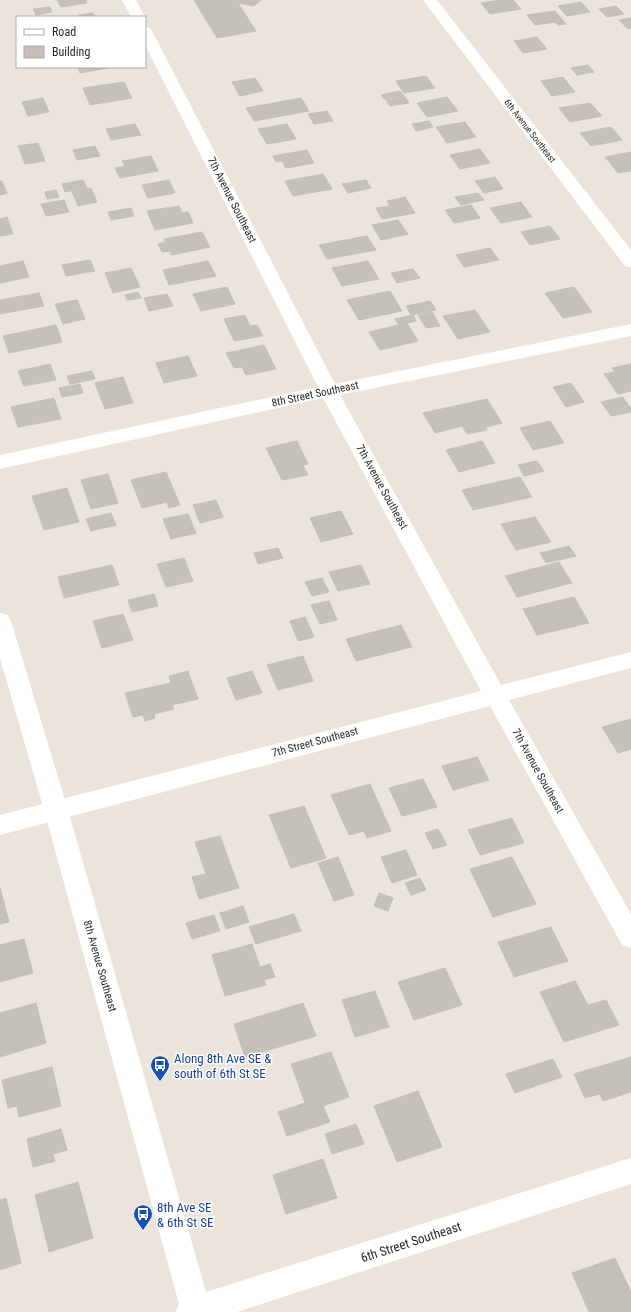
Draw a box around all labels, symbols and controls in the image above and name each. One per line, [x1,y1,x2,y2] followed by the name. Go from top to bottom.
[16,16,146,68] legend
[52,25,76,39] text: Road
[52,45,90,59] text: Building
[502,97,558,165] street label: 6th Avenue Southeast
[205,155,259,245] street label: 7th Avenue Southeast
[270,378,360,410] street label: 8th Street Southeast
[353,443,411,531] street label: 7th Avenue Southeast
[271,724,359,760] street label: 7th Street Southeast
[509,727,567,815] street label: 7th Avenue Southeast
[81,919,119,1013] street label: 8th Avenue Southeast
[174,1051,271,1081] place label: Along 8th Ave SE & south of 6th St SE
[149,1054,171,1082] bus stop icon: Along 8th Ave SE & south of 6th St SE
[157,1200,213,1230] place label: 8th Ave SE & 6th St SE
[132,1203,154,1231] bus stop icon: 8th Ave SE & 6th St SE
[359,1219,463,1265] street label: 6th Street Southeast

